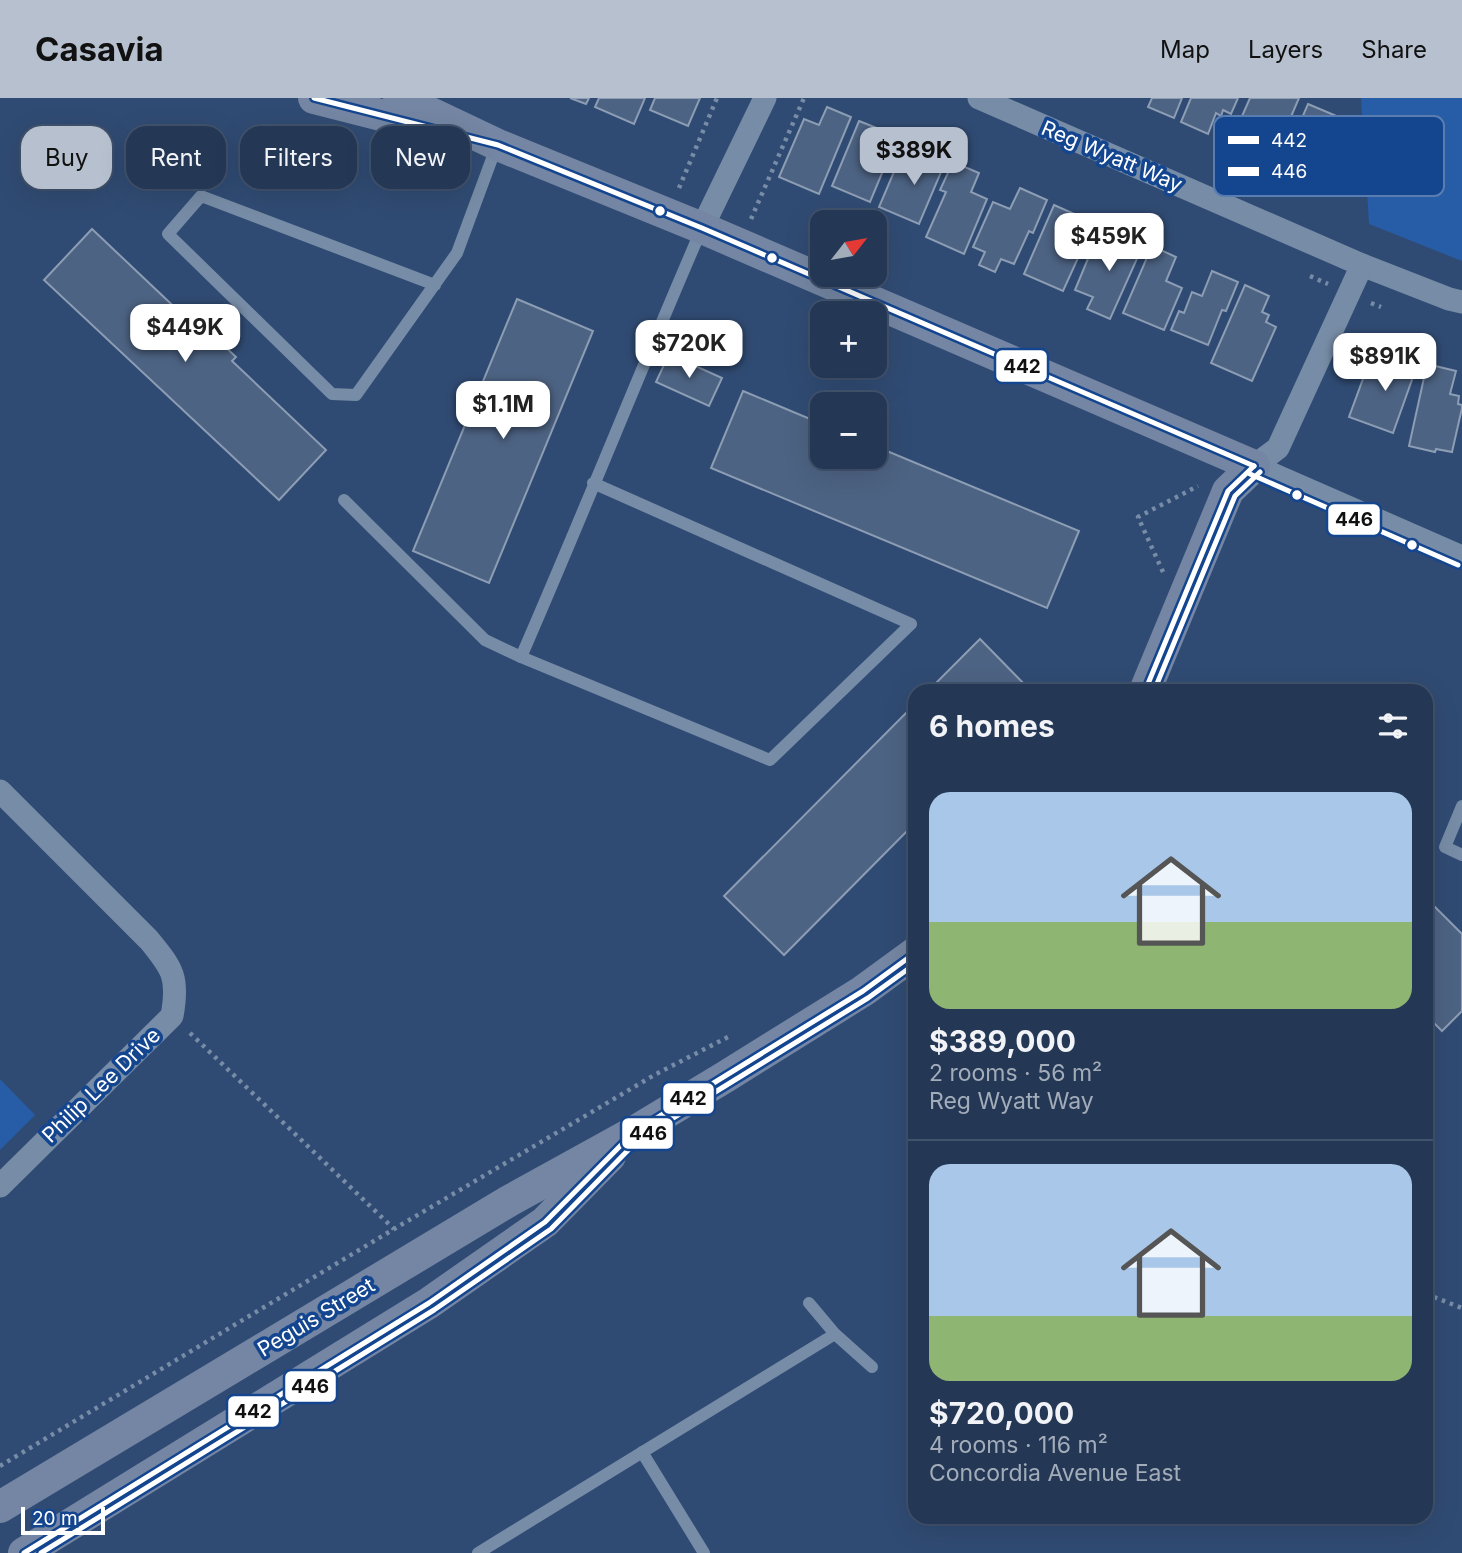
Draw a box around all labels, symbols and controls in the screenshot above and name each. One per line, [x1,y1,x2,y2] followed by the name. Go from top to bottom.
[35,29,164,69] text: Casavia
[1160,35,1210,64] text: Map
[1248,35,1323,64] text: Layers
[1361,35,1427,64] text: Share
[1038,115,1186,197] street label: Reg Wyatt Way
[1214,116,1444,196] legend
[21,126,112,189] chip: Buy
[126,126,226,189] chip: Rent
[240,126,357,189] chip: Filters
[371,126,470,189] chip: New
[865,127,963,187] pin: $389K
[1271,129,1307,152] text: 442
[876,136,952,164] text: $389K
[1271,160,1307,183] text: 446
[653,204,667,218] unlabelled marker
[810,210,887,287] north arrow
[810,210,887,469] map controls
[1060,214,1158,273] pin: $459K
[1071,222,1147,250] text: $459K
[765,251,779,265] unlabelled marker
[810,301,887,378] button: +
[136,304,234,364] pin: $449K
[146,313,224,341] text: $449K
[640,320,738,380] pin: $720K
[652,329,726,357] text: $720K
[1336,334,1434,393] pin: $891K
[1349,342,1421,370] text: $891K
[995,349,1048,383] line badge: 442
[1003,355,1041,378] text: 442
[454,382,552,441] pin: $1.1M
[472,390,534,418] text: $1.1M
[810,392,887,469] button: −
[1290,488,1304,502] unlabelled marker
[1327,503,1381,536] line badge: 446
[1335,508,1373,531] text: 446
[1405,538,1419,552] unlabelled marker
[1374,707,1412,745] icon: filters
[929,708,1055,744] text: 6 homes
[1108,838,1234,964] icon: home
[37,1022,165,1148] street label: Philip Lee Drive
[929,1023,1076,1059] text: $389,000
[929,1059,1102,1087] text: 2 rooms · 56 m²
[662,1082,715,1115] line badge: 442
[669,1087,707,1110] text: 442
[929,1087,1094,1115] text: Reg Wyatt Way
[621,1117,674,1150] line badge: 446
[629,1122,667,1145] text: 446
[1108,1210,1234,1336] icon: home
[253,1272,379,1362] street label: Peguis Street
[284,1370,337,1403] line badge: 446
[291,1375,329,1398] text: 446
[227,1395,280,1428] line badge: 442
[929,1395,1074,1431] text: $720,000
[234,1400,272,1423] text: 442
[929,1431,1108,1459] text: 4 rooms · 116 m²
[929,1459,1181,1487] text: Concordia Avenue East
[21,1504,105,1536] scale bar
[32,1507,78,1530] text: 20 m

